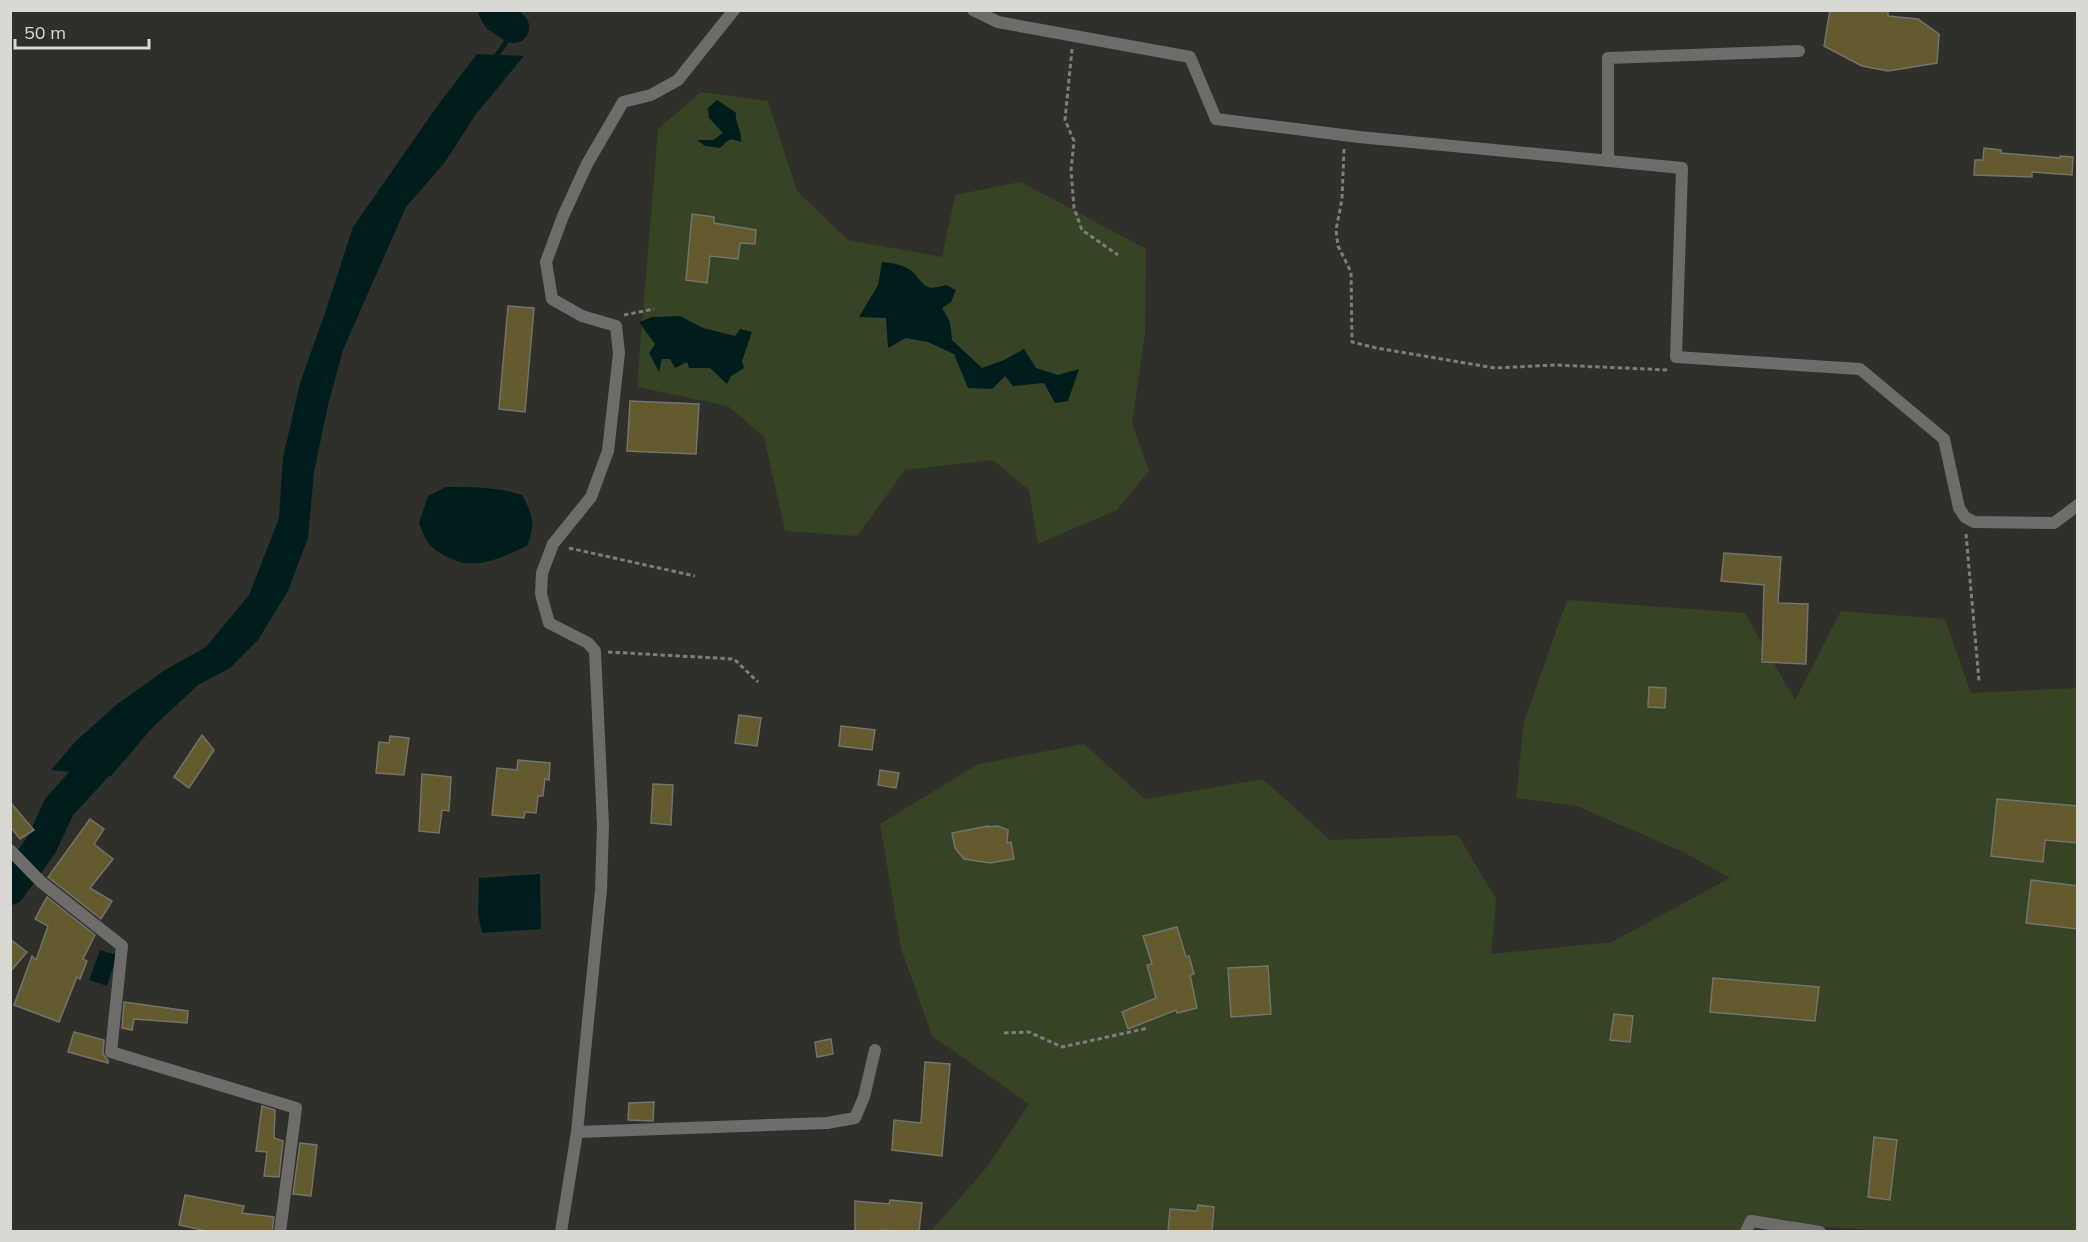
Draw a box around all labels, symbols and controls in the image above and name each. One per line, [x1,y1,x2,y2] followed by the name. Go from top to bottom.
[15,12,148,50] scale bar
[24,21,66,44] text: 50 m

